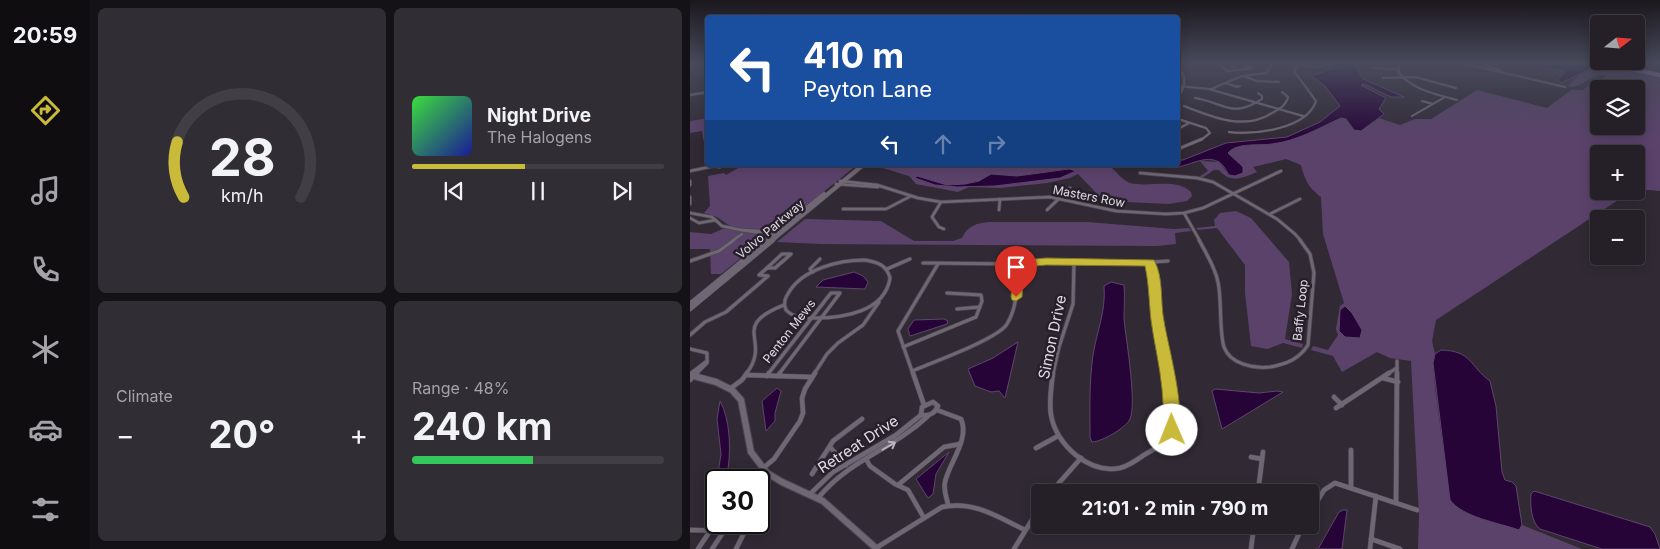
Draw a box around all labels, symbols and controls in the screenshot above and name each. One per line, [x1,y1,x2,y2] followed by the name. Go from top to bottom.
[1590,15,1645,70] north arrow
[1590,15,1645,265] map controls
[13,22,77,48] text: 20:59
[803,34,904,76] text: 410 m
[720,35,785,100] icon: left
[803,76,932,102] text: Peyton Lane
[1590,80,1645,135] button: layers
[28,93,63,128] icon: directions
[487,104,591,127] text: Night Drive
[209,126,275,189] text: 28
[487,127,592,147] text: The Halogens
[876,130,904,158] icon: left
[929,130,957,158] icon: ahead
[982,130,1010,158] icon: right
[1590,145,1645,200] button: +
[28,173,63,208] icon: music
[440,177,468,205] icon: previous
[524,177,552,205] icon: pause
[608,177,636,205] icon: next
[1052,182,1127,210] street label: Masters Row
[221,185,263,206] text: km/h
[733,196,807,262] street label: Volvo Parkway
[1590,210,1645,265] button: −
[995,246,1037,297] pin
[28,252,63,287] icon: phone
[1002,253,1030,281] icon: arrive
[1289,279,1311,341] street label: Baffy Loop
[1034,293,1070,381] street label: Simon Drive
[759,296,819,366] street label: Penton Mews
[28,332,63,367] icon: climate
[412,378,509,398] text: Range · 48%
[116,386,173,406] text: Climate
[412,403,552,449] text: 240 km
[1145,403,1197,455] position arrow
[208,411,276,457] text: 20°
[814,411,902,477] street label: Retreat Drive
[28,412,63,447] icon: car
[116,418,135,452] text: −
[349,418,368,452] text: +
[881,440,896,450] one-way arrow
[705,469,770,534] speed limit sign: 30
[28,492,63,527] icon: filters
[1082,497,1268,520] text: 21:01 · 2 min · 790 m

